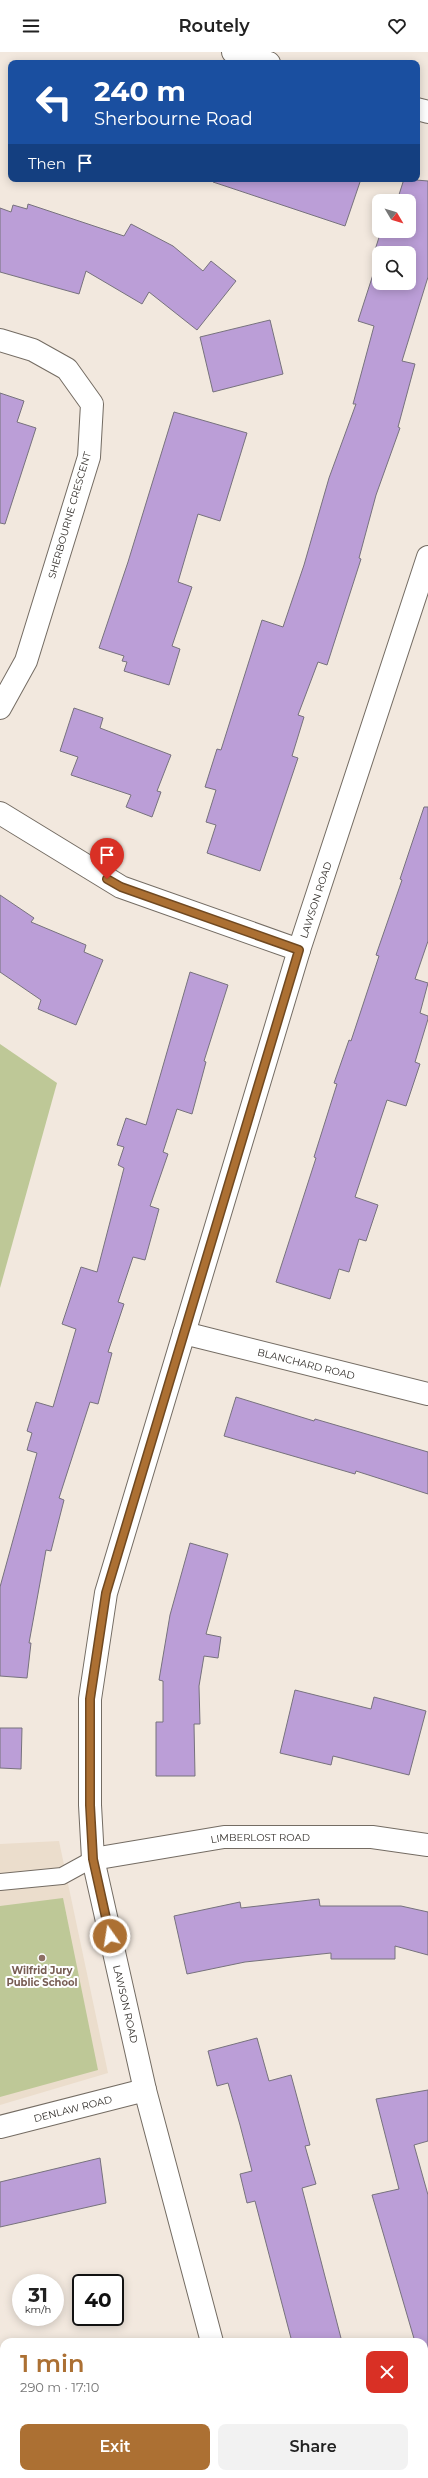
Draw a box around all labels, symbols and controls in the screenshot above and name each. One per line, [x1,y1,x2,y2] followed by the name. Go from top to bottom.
[20,15,42,37] icon: menu
[178,15,250,37] text: Routely
[386,15,408,37] icon: heart
[94,74,186,108] text: 240 m
[28,76,80,128] icon: left
[94,108,253,130] text: Sherbourne Road
[74,152,96,174] icon: arrive
[28,154,66,173] text: Then
[372,194,416,238] north arrow
[372,194,416,290] map controls
[372,246,416,290] button: search
[45,450,94,580] street label: SHERBOURNE CRESCENT
[90,838,124,879] pin
[96,844,118,866] icon: arrive
[297,860,335,940] street label: LAWSON ROAD
[256,1346,356,1383] street label: BLANCHARD ROAD
[210,1831,310,1846] street label: LIMBERLOST ROAD
[89,1915,131,1957] position arrow
[37,1953,47,1963] marker: Wilfrid Jury Public School
[6,1964,78,1989] place label: Wilfrid Jury Public School
[110,1964,141,2045] street label: LAWSON ROAD
[32,2093,113,2125] street label: DENLAW ROAD
[72,2274,124,2326] speed limit sign: 40
[28,2283,48,2307] text: 31
[25,2303,51,2316] text: km/h
[20,2349,84,2378] text: 1 min
[366,2351,408,2393] button: close
[20,2379,99,2395] text: 290 m · 17:10
[20,2424,210,2470] button: Exit
[218,2424,408,2470] button: Share

